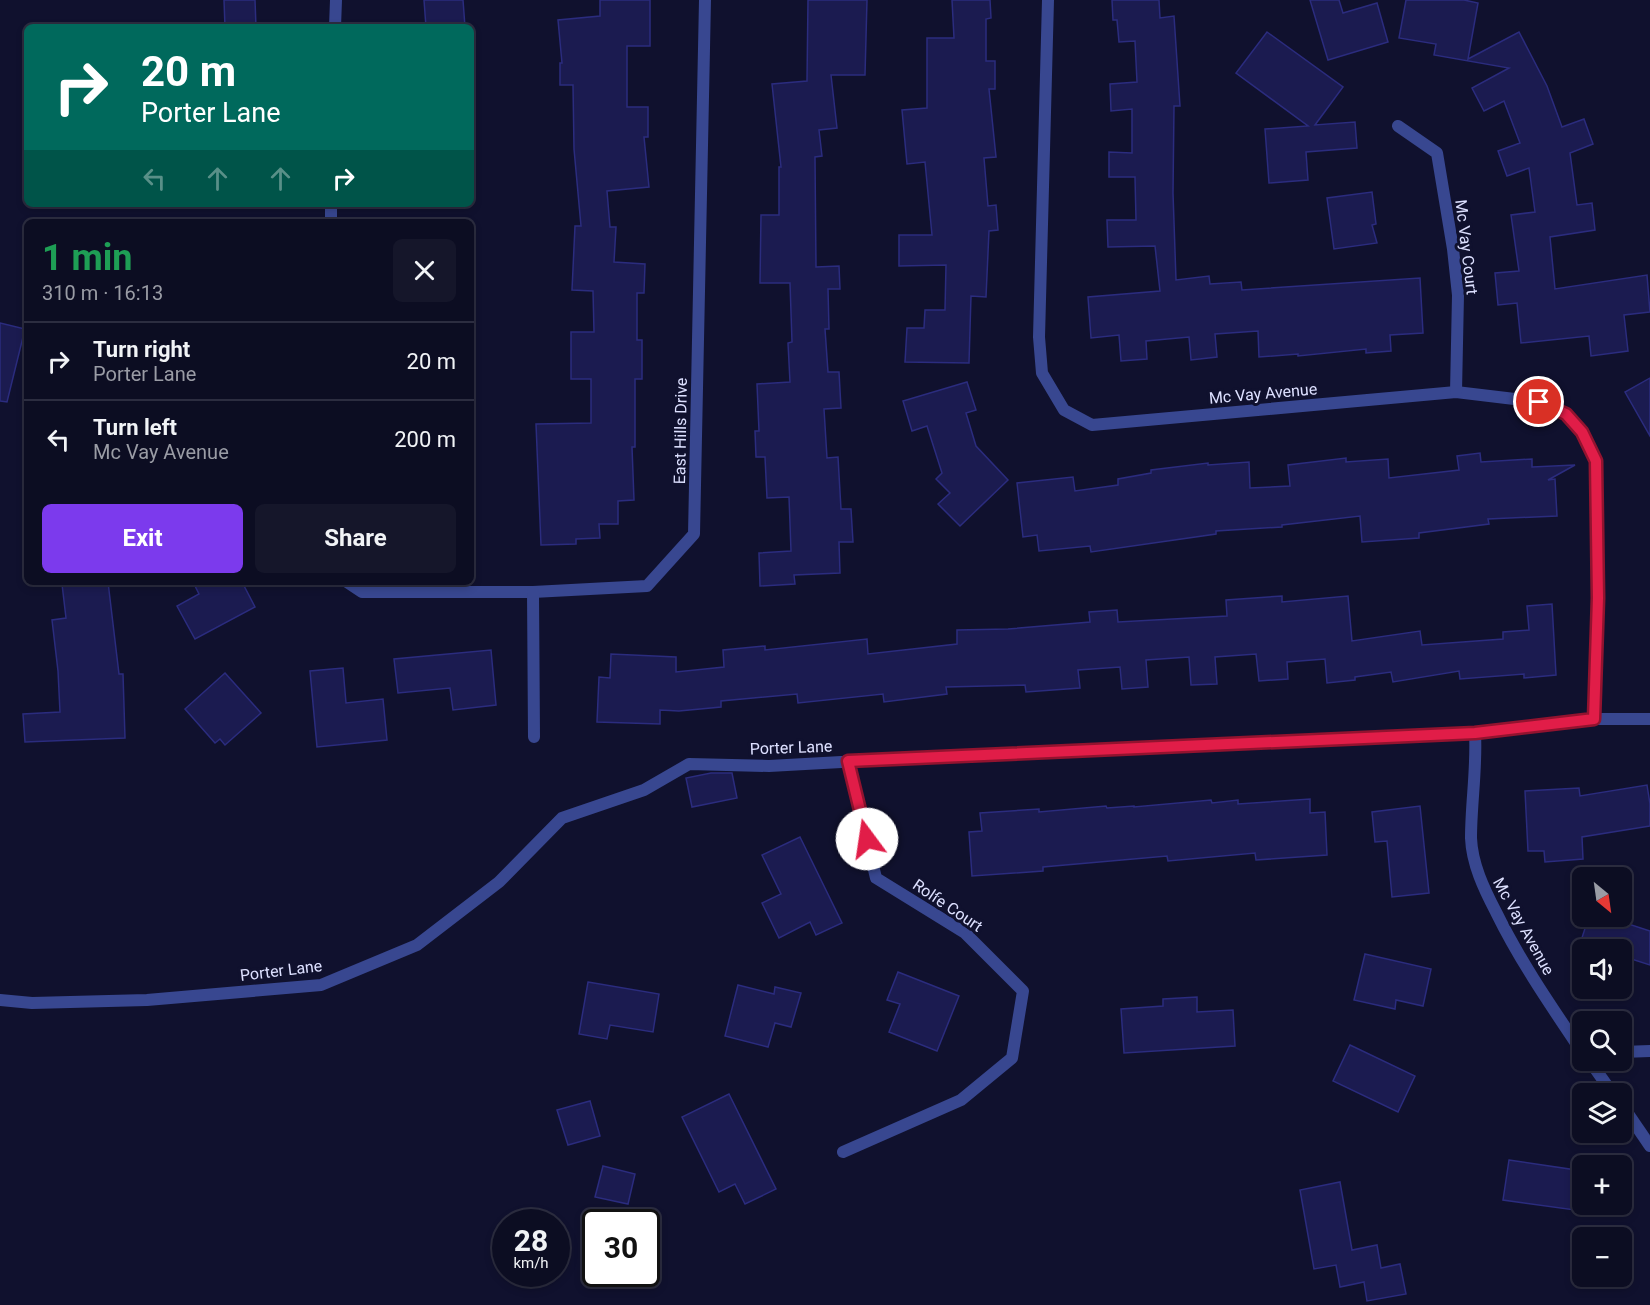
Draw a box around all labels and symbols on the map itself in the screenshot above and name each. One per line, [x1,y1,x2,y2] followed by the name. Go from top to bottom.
[1451,198,1482,296] street label: Mc Vay Court
[1513,376,1564,427] pin
[670,378,691,484] street label: East Hills Drive
[1208,379,1318,408] street label: Mc Vay Avenue
[749,737,833,758] street label: Porter Lane
[835,807,899,871] position arrow
[1572,867,1632,927] north arrow
[1489,874,1558,978] street label: Mc Vay Avenue
[909,875,986,936] street label: Rolfe Court
[239,956,323,985] street label: Porter Lane
[582,1209,660,1287] speed limit sign: 30

